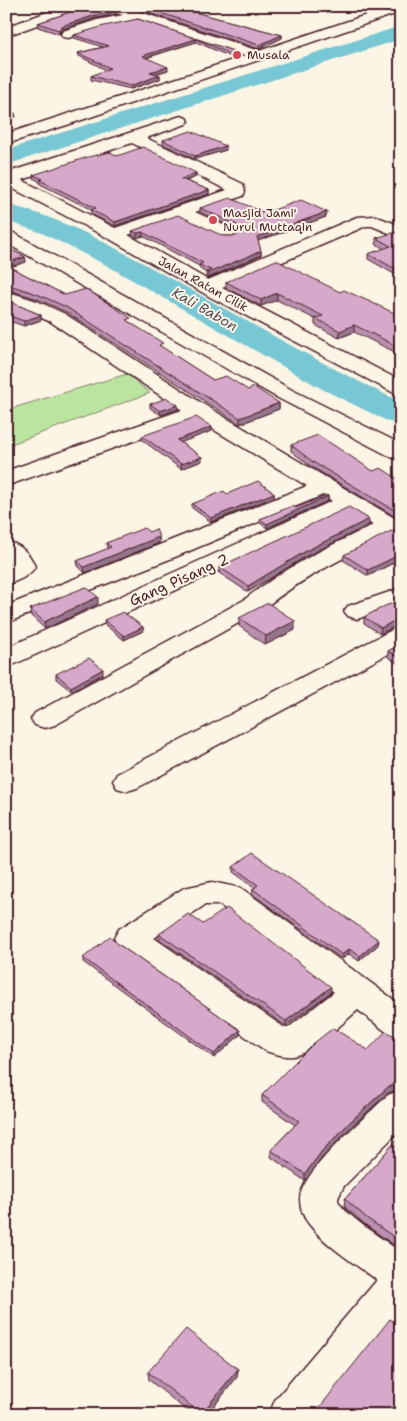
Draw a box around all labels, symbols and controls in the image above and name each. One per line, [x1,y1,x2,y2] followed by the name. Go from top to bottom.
[247,47,290,63] place label: Musala
[231,49,243,61] marker: Musala
[223,205,312,235] place label: Masjid Jami' Nurul Muttaqin
[207,214,219,226] marker: Masjid Jami' Nurul Muttaqin
[155,253,251,315] street label: Jalan Ratan Cilik
[169,283,241,335] water label: Kali Babon
[126,549,232,611] street label: Gang Pisang 2

